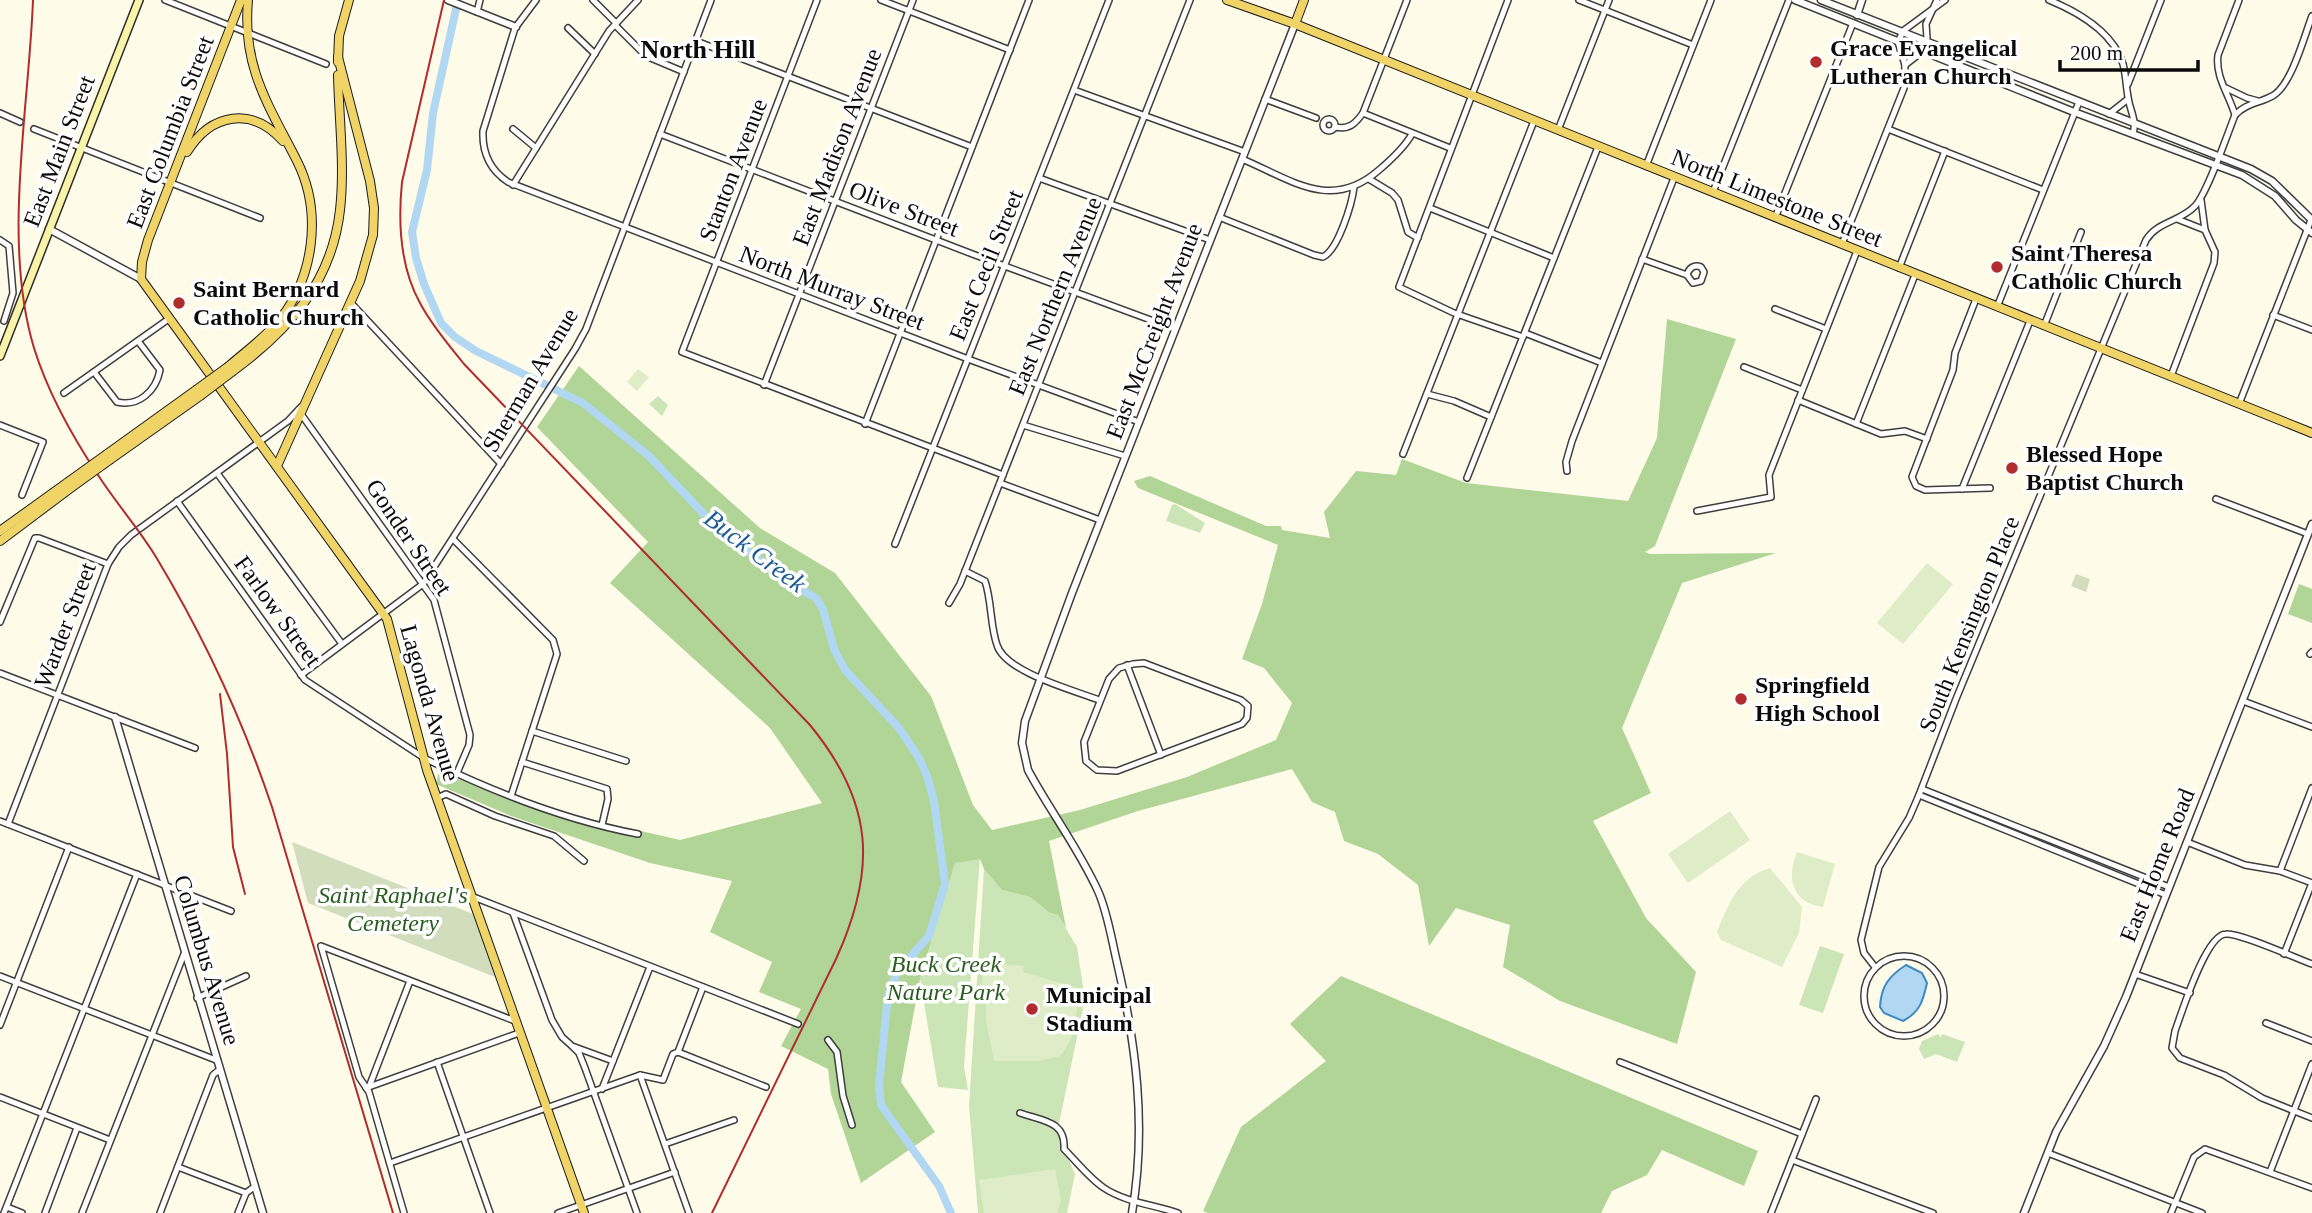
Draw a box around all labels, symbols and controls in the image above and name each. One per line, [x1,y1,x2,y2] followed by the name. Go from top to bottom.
[2060,28,2198,72] scale bar
[121,32,219,232] street label: East Columbia Street
[641,35,755,64] district label: North Hill
[1830,35,2018,89] place label: Grace Evangelical Lutheran Church
[2070,41,2123,65] text: 200 m
[787,45,887,249] street label: East Madison Avenue
[1808,54,1824,70] marker: Grace Evangelical Lutheran Church
[18,71,100,230] street label: East Main Street
[694,95,772,245] street label: Stanton Avenue
[1668,144,1887,252] street label: North Limestone Street
[846,176,963,242] street label: Olive Street
[944,186,1028,344] street label: East Cecil Street
[1003,193,1107,399] street label: East Northern Avenue
[1101,220,1207,442] street label: East McCreight Avenue
[2011,240,2182,294] place label: Saint Theresa Catholic Church
[736,241,928,335] street label: North Murray Street
[1989,259,2005,275] marker: Saint Theresa Catholic Church
[193,276,364,330] place label: Saint Bernard Catholic Church
[171,295,187,311] marker: Saint Bernard Catholic Church
[477,304,583,456] street label: Sherman Avenue
[2026,441,2184,495] place label: Blessed Hope Baptist Church
[2004,460,2020,476] marker: Blessed Hope Baptist Church
[361,474,457,600] street label: Gonder Street
[699,503,812,599] water label: Buck Creek
[1914,512,2024,736] street label: South Kensington Place
[229,551,327,671] street label: Farlow Street
[29,558,101,691] street label: Warder Street
[395,622,465,784] street label: Lagonda Avenue
[1755,672,1880,726] place label: Springfield High School
[1733,691,1749,707] marker: Springfield High School
[2114,785,2200,945] street label: East Home Road
[169,872,245,1048] street label: Columbus Avenue
[318,882,468,936] park label: Saint Raphael's Cemetery
[886,951,1006,1005] park label: Buck Creek Nature Park
[1046,982,1152,1036] place label: Municipal Stadium
[1024,1001,1040,1017] marker: Municipal Stadium

